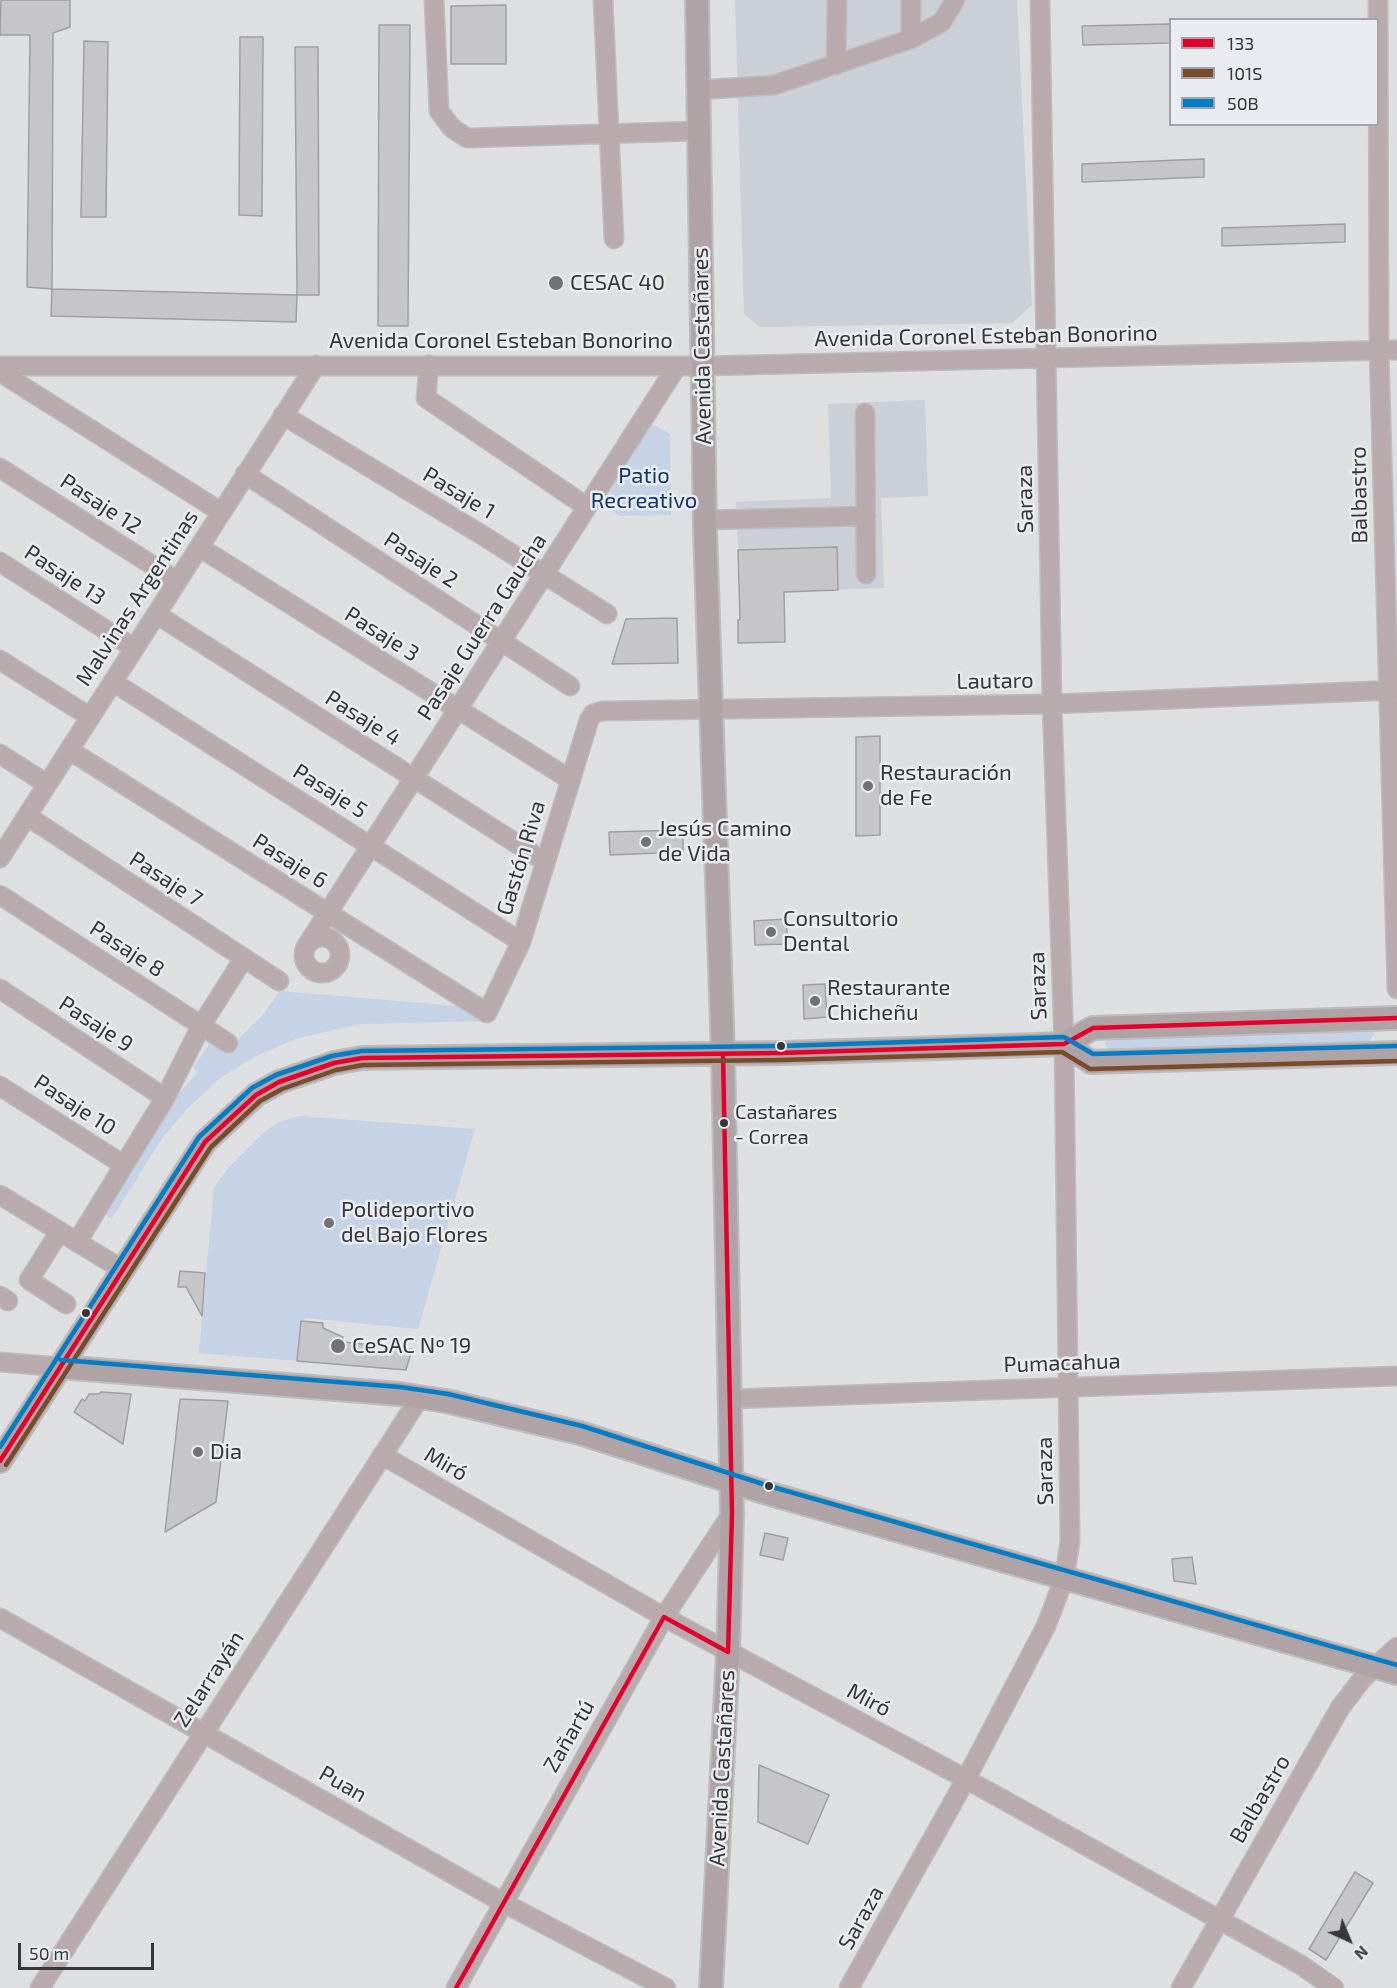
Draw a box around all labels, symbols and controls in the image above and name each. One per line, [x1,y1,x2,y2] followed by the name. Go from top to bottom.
[1169,18,1379,126] legend
[1227,32,1254,54] text: 133
[1227,62,1262,84] text: 101S
[1227,92,1259,114] text: 50B
[687,247,717,445] street label: Avenida Castañares
[570,270,665,296] place label: CESAC 40
[547,274,565,292] marker: CESAC 40
[814,320,1158,352] street label: Avenida Coronel Esteban Bonorino
[329,328,673,354] street label: Avenida Coronel Esteban Bonorino
[1345,446,1373,544] street label: Balbastro
[418,461,500,525] street label: Pasaje 1
[591,463,697,514] park label: Patio Recreativo
[1011,464,1039,534] street label: Saraza
[55,468,147,540] street label: Pasaje 12
[70,505,204,691] street label: Malvinas Argentinas
[379,526,463,594] street label: Pasaje 2
[412,529,552,725] street label: Pasaje Guerra Gaucha
[19,539,111,611] street label: Pasaje 13
[340,601,424,667] street label: Pasaje 3
[956,667,1034,695] street label: Lautaro
[320,685,406,751] street label: Pasaje 4
[288,758,372,824] street label: Pasaje 5
[880,760,1012,812] place label: Restauración de Fe
[861,779,875,793] marker: Restauración de Fe
[491,798,551,918] street label: Gastón Riva
[658,816,792,867] place label: Jesús Camino de Vida
[248,828,332,894] street label: Pasaje 6
[639,835,653,849] marker: Jesús Camino de Vida
[125,846,207,912] street label: Pasaje 7
[783,906,899,957] place label: Consultorio Dental
[85,915,169,983] street label: Pasaje 8
[764,925,778,939] marker: Consultorio Dental
[1024,951,1052,1021] street label: Saraza
[827,975,950,1026] place label: Restaurante Chicheñu
[54,990,138,1058] street label: Pasaje 9
[808,994,822,1008] marker: Restaurante Chicheñu
[775,1040,787,1052] unlabelled marker
[29,1069,121,1141] street label: Pasaje 10
[735,1100,837,1147] place label: Castañares - Correa
[718,1117,730,1129] marker: Castañares - Correa
[341,1197,488,1248] place label: Polideportivo del Bajo Flores
[322,1216,336,1230] marker: Polideportivo del Bajo Flores
[80,1307,92,1319] unlabelled marker
[352,1333,471,1359] place label: CeSAC Nº 19
[329,1337,347,1355] marker: CeSAC Nº 19
[1003,1348,1121,1378] street label: Pumacahua
[1031,1436,1059,1506] street label: Saraza
[210,1439,242,1465] place label: Dia
[420,1441,472,1487] street label: Miró
[191,1445,205,1459] marker: Dia
[763,1480,775,1492] unlabelled marker
[168,1626,250,1732] street label: Zelarrayán
[704,1669,740,1867] street label: Avenida Castañares
[843,1678,895,1722] street label: Miró
[538,1695,600,1777] street label: Zañartú
[1224,1750,1296,1848] street label: Balbastro
[315,1760,371,1808] street label: Puan
[833,1882,889,1954] street label: Saraza
[1319,1910,1379,1970] north arrow
[21,1931,158,1969] scale bar
[29,1942,69,1964] text: 50 m
[1351,1942,1373,1964] text: N

